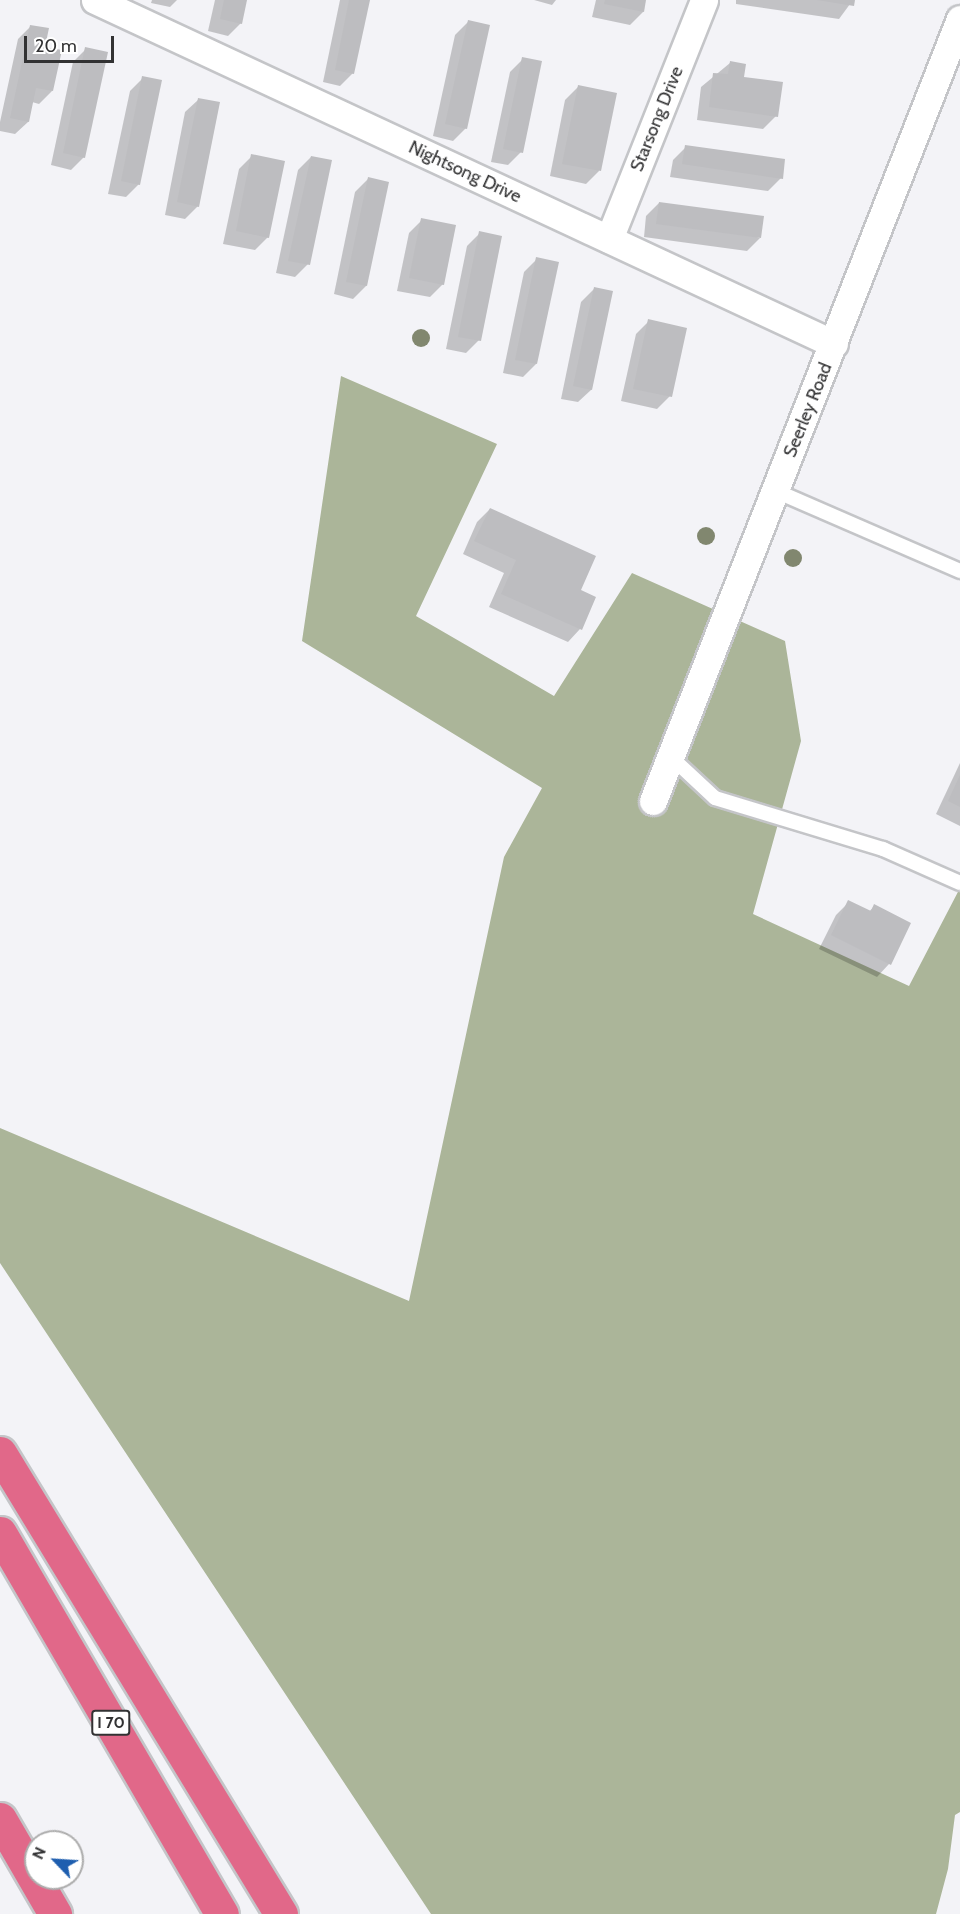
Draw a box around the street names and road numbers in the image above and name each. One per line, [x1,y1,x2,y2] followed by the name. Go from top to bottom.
[626,63,688,175] street label: Starsong Drive
[405,136,525,208] street label: Nightsong Drive
[779,360,837,460] street label: Seerley Road
[90,1710,132,1736] road number: I 70

